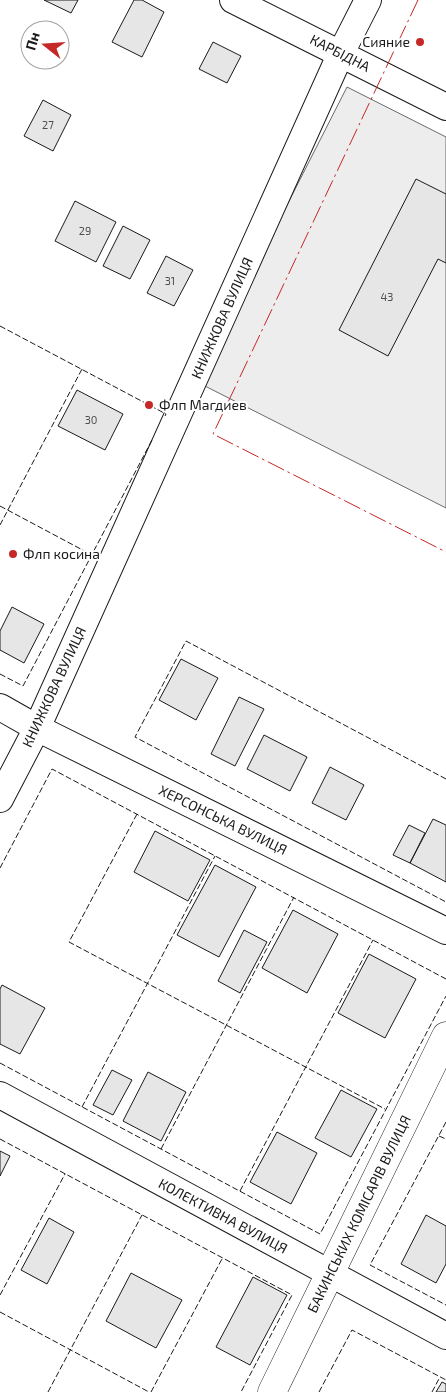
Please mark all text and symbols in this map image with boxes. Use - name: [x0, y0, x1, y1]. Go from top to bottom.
- north arrow: [20, 20, 70, 70]
- text: Пн: [21, 30, 43, 52]
- street label: КАРБІДНА: [307, 30, 373, 75]
- place label: Сияние: [362, 33, 410, 50]
- marker: Сияние: [414, 36, 426, 48]
- house number: 27: [42, 118, 54, 131]
- house number: 29: [79, 224, 91, 237]
- street label: КНИЖКОВА ВУЛИЦЯ: [187, 254, 256, 381]
- house number: 31: [165, 274, 175, 287]
- house number: 43: [381, 290, 393, 303]
- place label: Флп Магдиев: [159, 396, 247, 413]
- marker: Флп Магдиев: [143, 399, 155, 411]
- house number: 30: [85, 413, 97, 426]
- place label: Флп косина: [23, 545, 100, 562]
- marker: Флп косина: [7, 548, 19, 560]
- street label: КНИЖКОВА ВУЛИЦЯ: [18, 624, 89, 750]
- street label: ХЕРСОНСЬКА ВУЛИЦЯ: [156, 781, 290, 858]
- street label: БАКИНСЬКИХ КОМІСАРІВ ВУЛИЦЯ: [303, 1112, 414, 1315]
- street label: КОЛЕКТИВНА ВУЛИЦЯ: [156, 1174, 291, 1257]

